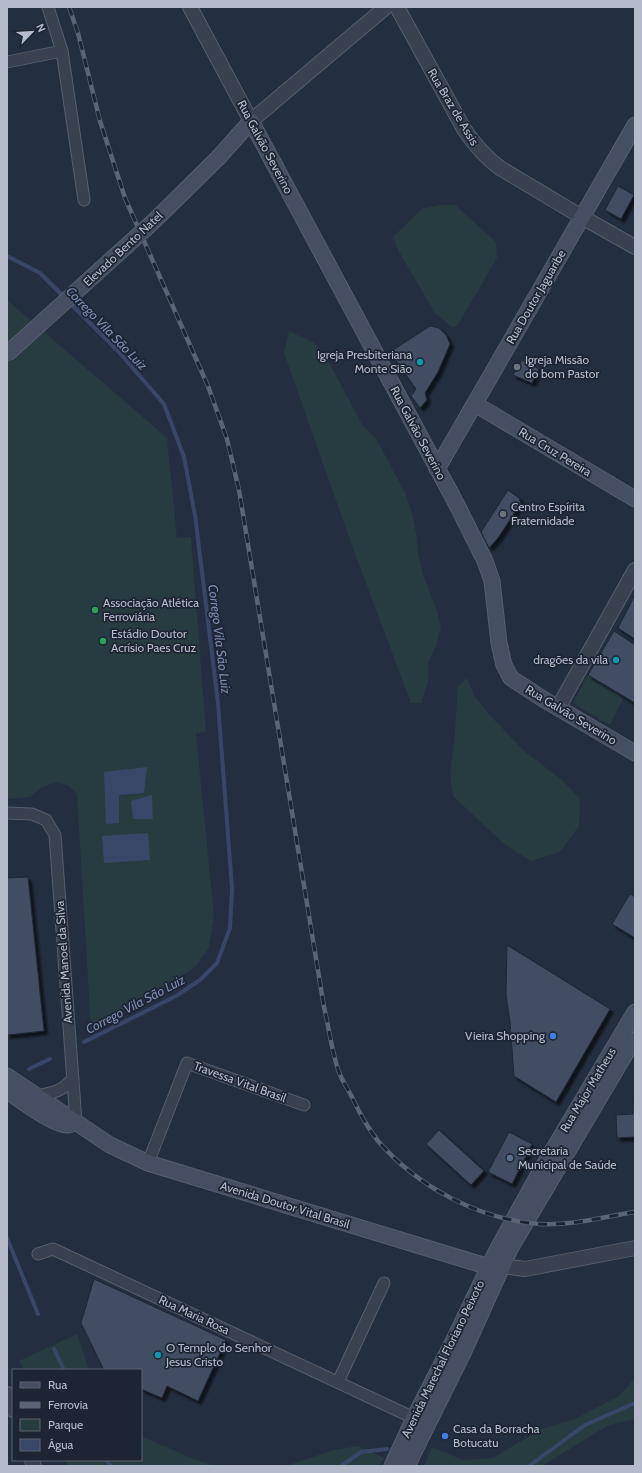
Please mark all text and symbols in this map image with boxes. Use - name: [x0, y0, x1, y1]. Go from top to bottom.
- north arrow: [12, 12, 52, 52]
- text: N: [33, 21, 49, 34]
- street label: Rua Braz de Assis: [425, 66, 482, 148]
- street label: Rua Galvão Severino: [234, 97, 297, 197]
- street label: Elevado Bento Natel: [80, 208, 166, 289]
- street label: Rua Doutor Jaguaribe: [502, 247, 569, 347]
- water label: Corrego Vila São Luiz: [63, 283, 151, 373]
- place label: Igreja Presbiteriana Monte Sião: [317, 347, 412, 376]
- place label: Igreja Missão do bom Pastor: [525, 352, 599, 381]
- marker: Igreja Presbiteriana Monte Sião: [415, 357, 425, 367]
- marker: Igreja Missão do bom Pastor: [512, 362, 522, 372]
- street label: Rua Galvão Severino: [387, 383, 450, 483]
- street label: Rua Cruz Pereira: [516, 424, 595, 479]
- place label: Centro Espírita Fraternidade: [511, 499, 585, 528]
- marker: Centro Espírita Fraternidade: [498, 509, 508, 519]
- water label: Corrego Vila São Luiz: [205, 583, 235, 695]
- place label: Associação Atlética Ferroviária: [103, 595, 199, 624]
- marker: Associação Atlética Ferroviária: [90, 605, 100, 615]
- place label: Estádio Doutor Acrísio Paes Cruz: [111, 626, 197, 655]
- marker: Estádio Doutor Acrísio Paes Cruz: [98, 636, 108, 646]
- place label: dragões da vila: [533, 652, 608, 667]
- marker: dragões da vila: [611, 655, 621, 665]
- street label: Rua Galvão Severino: [523, 681, 620, 748]
- street label: Avenida Manoel da Silva: [52, 900, 75, 1024]
- water label: Corrego Vila São Luiz: [83, 971, 188, 1037]
- place label: Vieira Shopping: [465, 1028, 546, 1043]
- marker: Vieira Shopping: [548, 1031, 558, 1041]
- street label: Rua Major Matheus: [556, 1045, 619, 1135]
- street label: Travessa Vital Brasil: [192, 1058, 289, 1105]
- place label: Secretaria Municipal de Saúde: [518, 1143, 616, 1172]
- marker: Secretaria Municipal de Saúde: [505, 1153, 515, 1163]
- street label: Avenida Doutor Vital Brasil: [219, 1178, 352, 1231]
- street label: Avenida Marechal Floriano Peixoto: [398, 1277, 487, 1440]
- street label: Rua Maria Rosa: [156, 1292, 232, 1338]
- place label: O Templo do Senhor Jesus Cristo: [165, 1340, 272, 1369]
- marker: O Templo do Senhor Jesus Cristo: [153, 1350, 163, 1360]
- legend: [12, 1369, 142, 1461]
- text: Rua: [48, 1377, 67, 1392]
- text: Ferrovia: [48, 1397, 88, 1412]
- text: Parque: [48, 1417, 83, 1432]
- place label: Casa da Borracha Botucatu: [453, 1421, 540, 1450]
- marker: Casa da Borracha Botucatu: [440, 1431, 450, 1441]
- text: Água: [48, 1437, 74, 1452]

